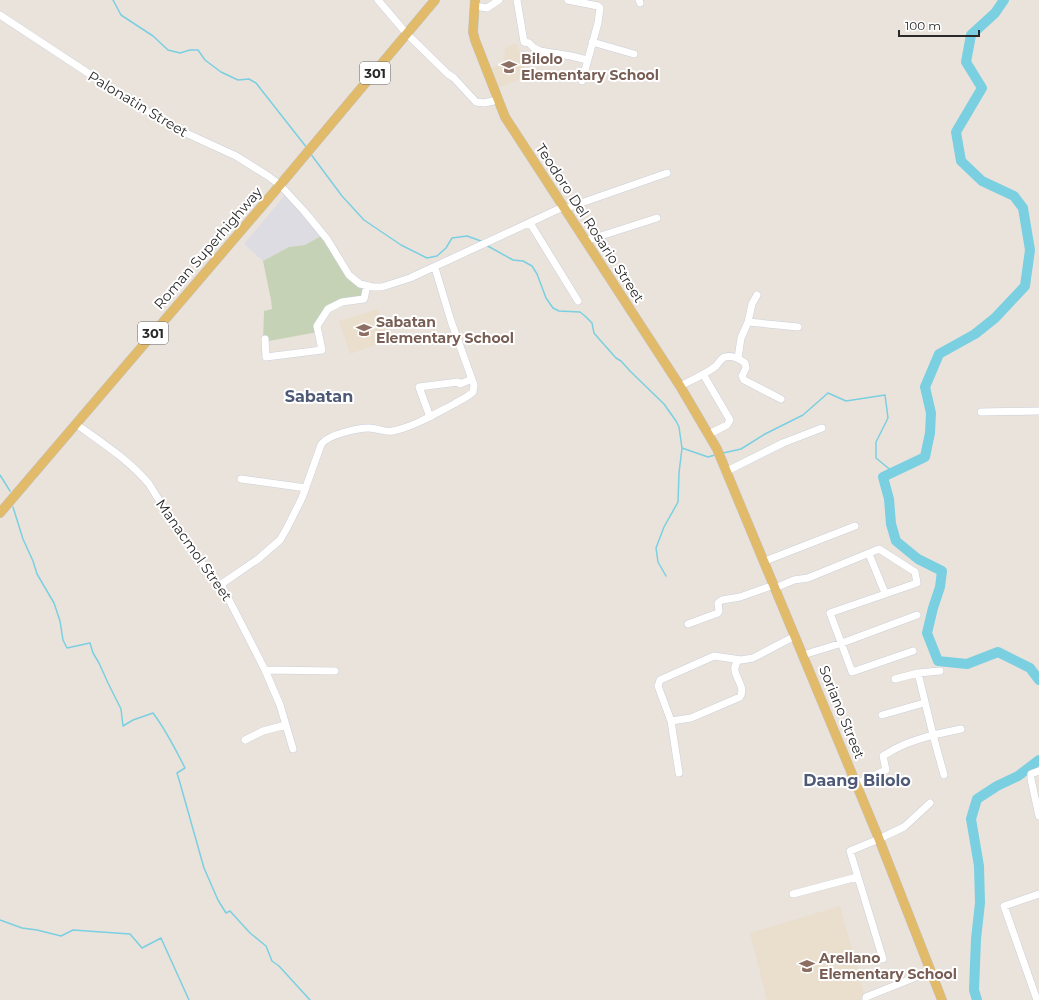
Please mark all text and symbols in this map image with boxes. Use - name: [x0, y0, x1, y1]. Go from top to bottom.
- scale bar: [899, 12, 979, 38]
- text: 100 m: [905, 18, 941, 33]
- place label: Bilolo Elementary School: [521, 50, 659, 84]
- school or university icon: Bilolo Elementary School: [500, 58, 518, 76]
- road number: 301: [360, 62, 390, 84]
- street label: Palonatin Street: [85, 67, 191, 141]
- street label: Teodoro Del Rosario Street: [532, 140, 648, 306]
- street label: Roman Superhighway: [150, 183, 266, 313]
- place label: Sabatan Elementary School: [376, 313, 514, 347]
- school or university icon: Sabatan Elementary School: [355, 321, 373, 339]
- road number: 301: [138, 322, 168, 344]
- district label: Sabatan: [285, 387, 353, 406]
- street label: Manacmol Street: [152, 495, 236, 605]
- street label: Soriano Street: [815, 663, 869, 762]
- district label: Daang Bilolo: [803, 771, 911, 790]
- place label: Arellano Elementary School: [818, 949, 957, 983]
- school or university icon: Arellano Elementary School: [798, 957, 816, 975]

